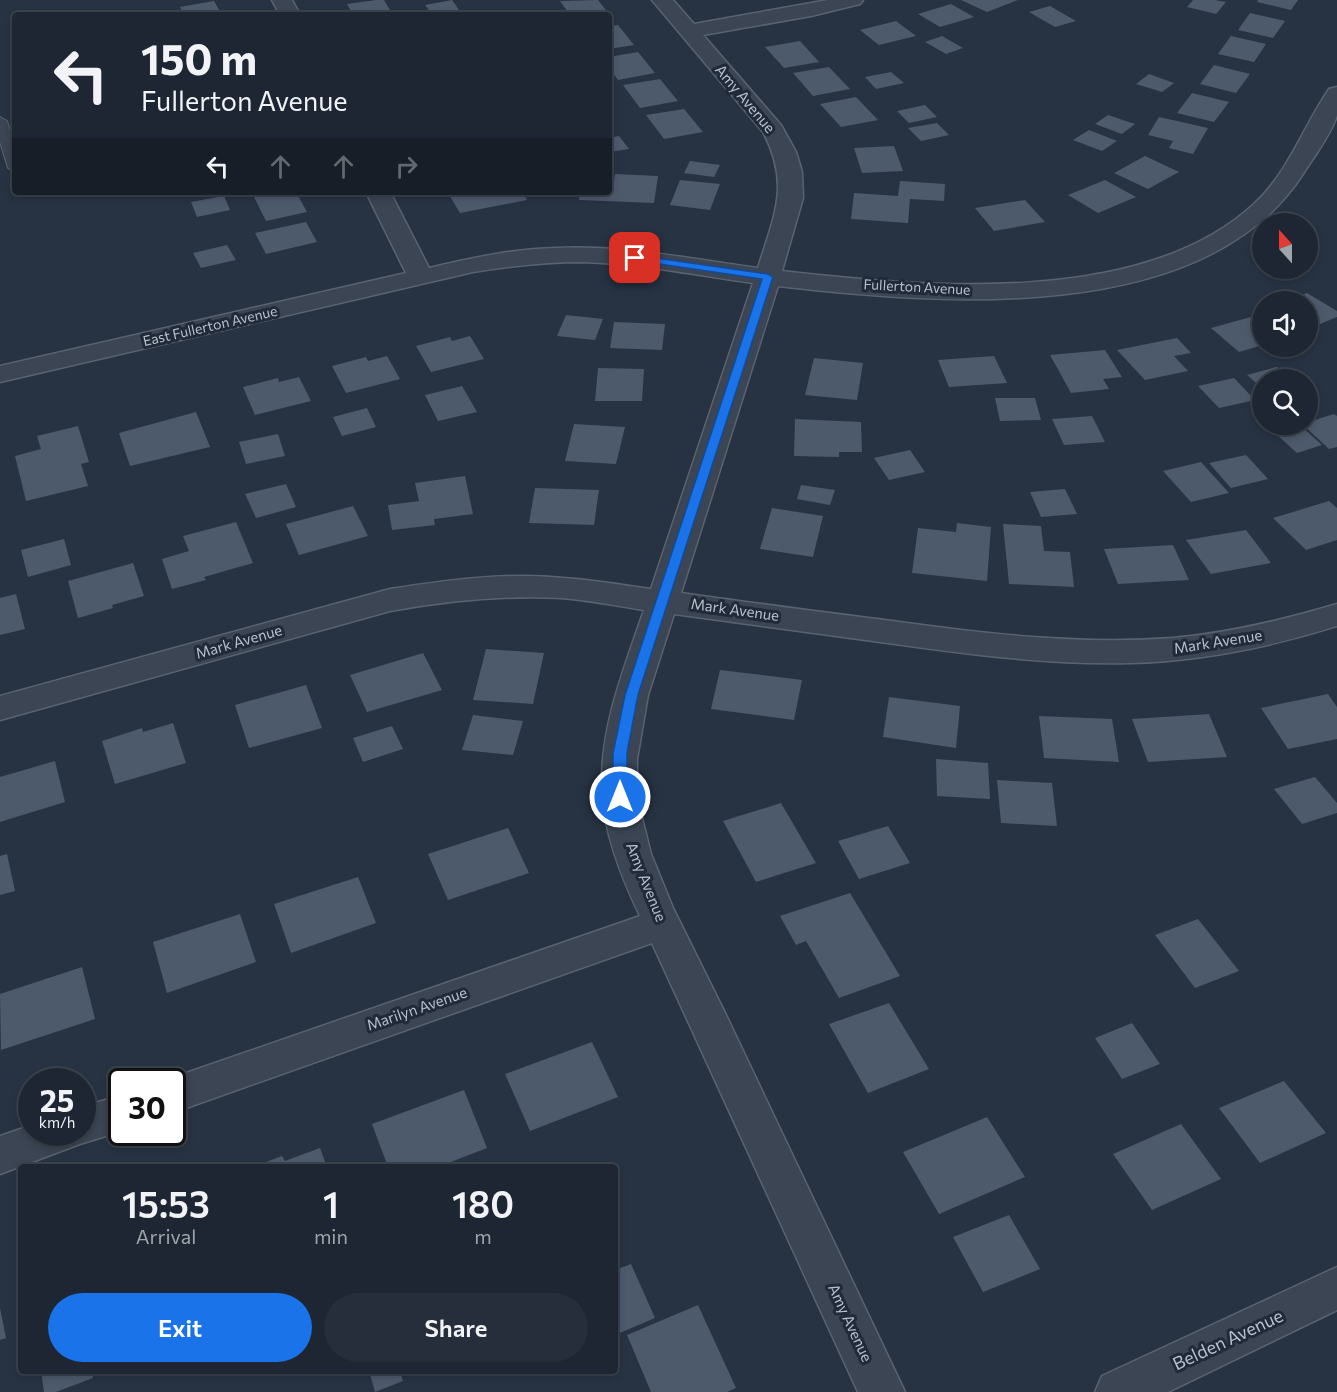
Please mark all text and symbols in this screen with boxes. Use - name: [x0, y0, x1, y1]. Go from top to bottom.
- text: 150 m: [141, 32, 257, 84]
- icon: left: [42, 36, 120, 114]
- street label: Amy Avenue: [712, 60, 780, 136]
- text: Fullerton Avenue: [141, 84, 348, 117]
- icon: left: [201, 150, 234, 183]
- icon: ahead: [264, 150, 297, 183]
- icon: ahead: [327, 150, 360, 183]
- icon: right: [390, 150, 423, 183]
- north arrow: [1252, 213, 1318, 279]
- map controls: [1252, 213, 1318, 435]
- pin: [609, 232, 660, 283]
- icon: arrive: [618, 241, 651, 274]
- street label: Fullerton Avenue: [863, 275, 971, 298]
- button: sound: [1252, 291, 1318, 357]
- street label: East Fullerton Avenue: [141, 302, 279, 349]
- button: search: [1252, 369, 1318, 435]
- street label: Mark Avenue: [690, 594, 781, 624]
- street label: Mark Avenue: [193, 620, 284, 662]
- street label: Mark Avenue: [1172, 625, 1263, 657]
- position arrow: [588, 765, 652, 829]
- street label: Amy Avenue: [623, 839, 671, 924]
- street label: Marilyn Avenue: [364, 982, 469, 1034]
- speed limit sign: 30: [108, 1068, 186, 1146]
- text: 25: [40, 1081, 74, 1118]
- text: km/h: [39, 1113, 75, 1131]
- text: 15:53: [122, 1181, 210, 1225]
- text: 1: [323, 1181, 339, 1225]
- text: 180: [452, 1181, 514, 1225]
- text: Arrival: [136, 1224, 196, 1248]
- text: min: [314, 1224, 348, 1248]
- text: m: [474, 1224, 492, 1248]
- street label: Amy Avenue: [825, 1281, 877, 1364]
- button: Exit: [48, 1293, 312, 1362]
- button: Share: [324, 1293, 588, 1362]
- street label: Belden Avenue: [1169, 1304, 1286, 1374]

